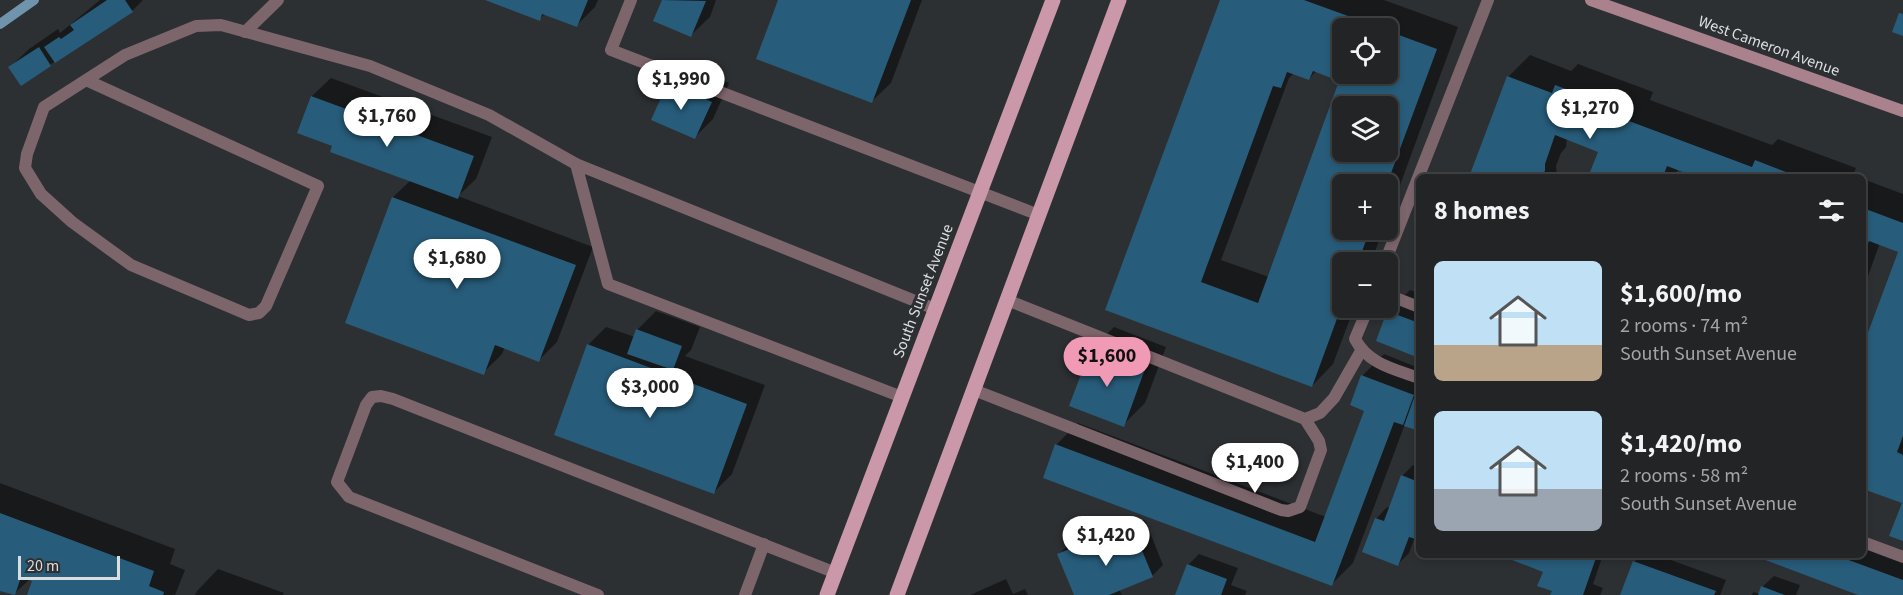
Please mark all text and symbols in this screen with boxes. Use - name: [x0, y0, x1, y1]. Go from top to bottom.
- street label: West Cameron Avenue: [1695, 10, 1843, 82]
- map controls: [1332, 18, 1398, 318]
- button: locate: [1332, 18, 1398, 84]
- pin: $1,990: [632, 60, 730, 111]
- text: $1,990: [652, 65, 710, 93]
- pin: $1,270: [1541, 89, 1639, 140]
- text: $1,270: [1561, 94, 1619, 122]
- button: layers: [1332, 96, 1398, 162]
- pin: $1,760: [338, 97, 436, 148]
- text: $1,760: [358, 102, 416, 130]
- button: +: [1332, 174, 1398, 240]
- text: 8 homes: [1434, 192, 1529, 229]
- icon: filters: [1815, 194, 1848, 227]
- street label: South Sunset Avenue: [887, 221, 959, 361]
- pin: $1,680: [408, 239, 506, 290]
- text: $1,680: [428, 244, 486, 272]
- button: −: [1332, 252, 1398, 318]
- text: $1,600/mo: [1620, 275, 1742, 312]
- icon: home: [1482, 285, 1554, 357]
- text: 2 rooms · 74 m²: [1620, 312, 1748, 340]
- pin: $1,600: [1058, 337, 1156, 388]
- text: South Sunset Avenue: [1620, 340, 1797, 368]
- text: $1,600: [1078, 342, 1136, 370]
- pin: $3,000: [601, 368, 699, 419]
- text: $3,000: [621, 373, 679, 401]
- text: $1,420/mo: [1620, 425, 1742, 462]
- icon: home: [1482, 435, 1554, 507]
- pin: $1,400: [1206, 443, 1304, 494]
- text: $1,400: [1226, 448, 1284, 476]
- text: 2 rooms · 58 m²: [1620, 462, 1748, 490]
- text: South Sunset Avenue: [1620, 490, 1797, 518]
- pin: $1,420: [1057, 516, 1155, 567]
- text: $1,420: [1077, 521, 1135, 549]
- scale bar: [18, 553, 120, 580]
- text: 20 m: [27, 555, 59, 577]

